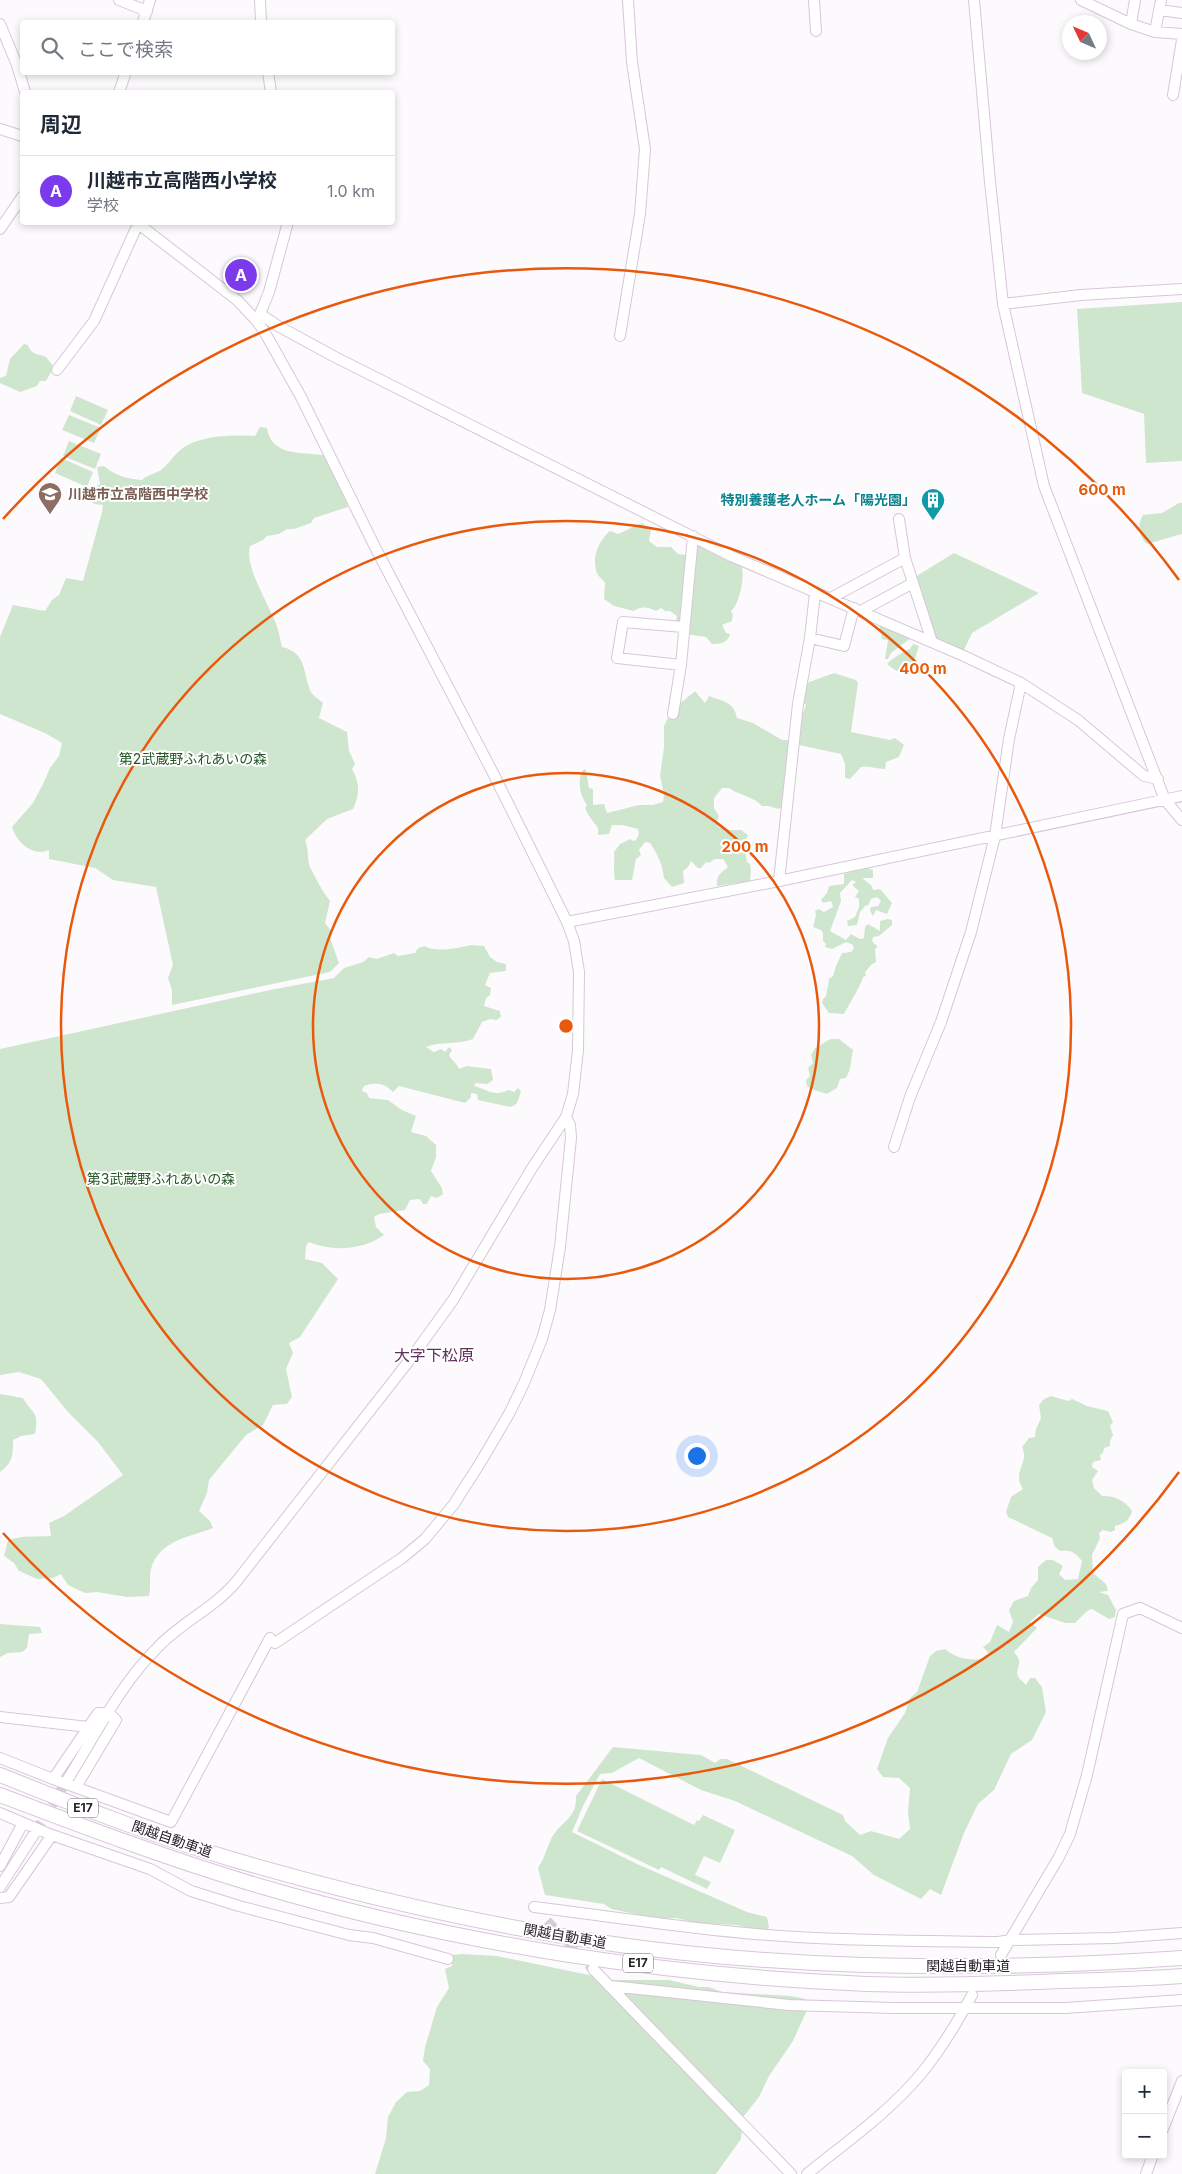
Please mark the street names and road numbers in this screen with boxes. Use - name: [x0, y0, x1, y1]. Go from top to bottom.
- road number: E17: [68, 1799, 98, 1818]
- street label: 関越自動車道: [130, 1817, 215, 1860]
- street label: 関越自動車道: [522, 1920, 608, 1951]
- road number: E17: [623, 1954, 653, 1972]
- street label: 関越自動車道: [926, 1957, 1010, 1974]

